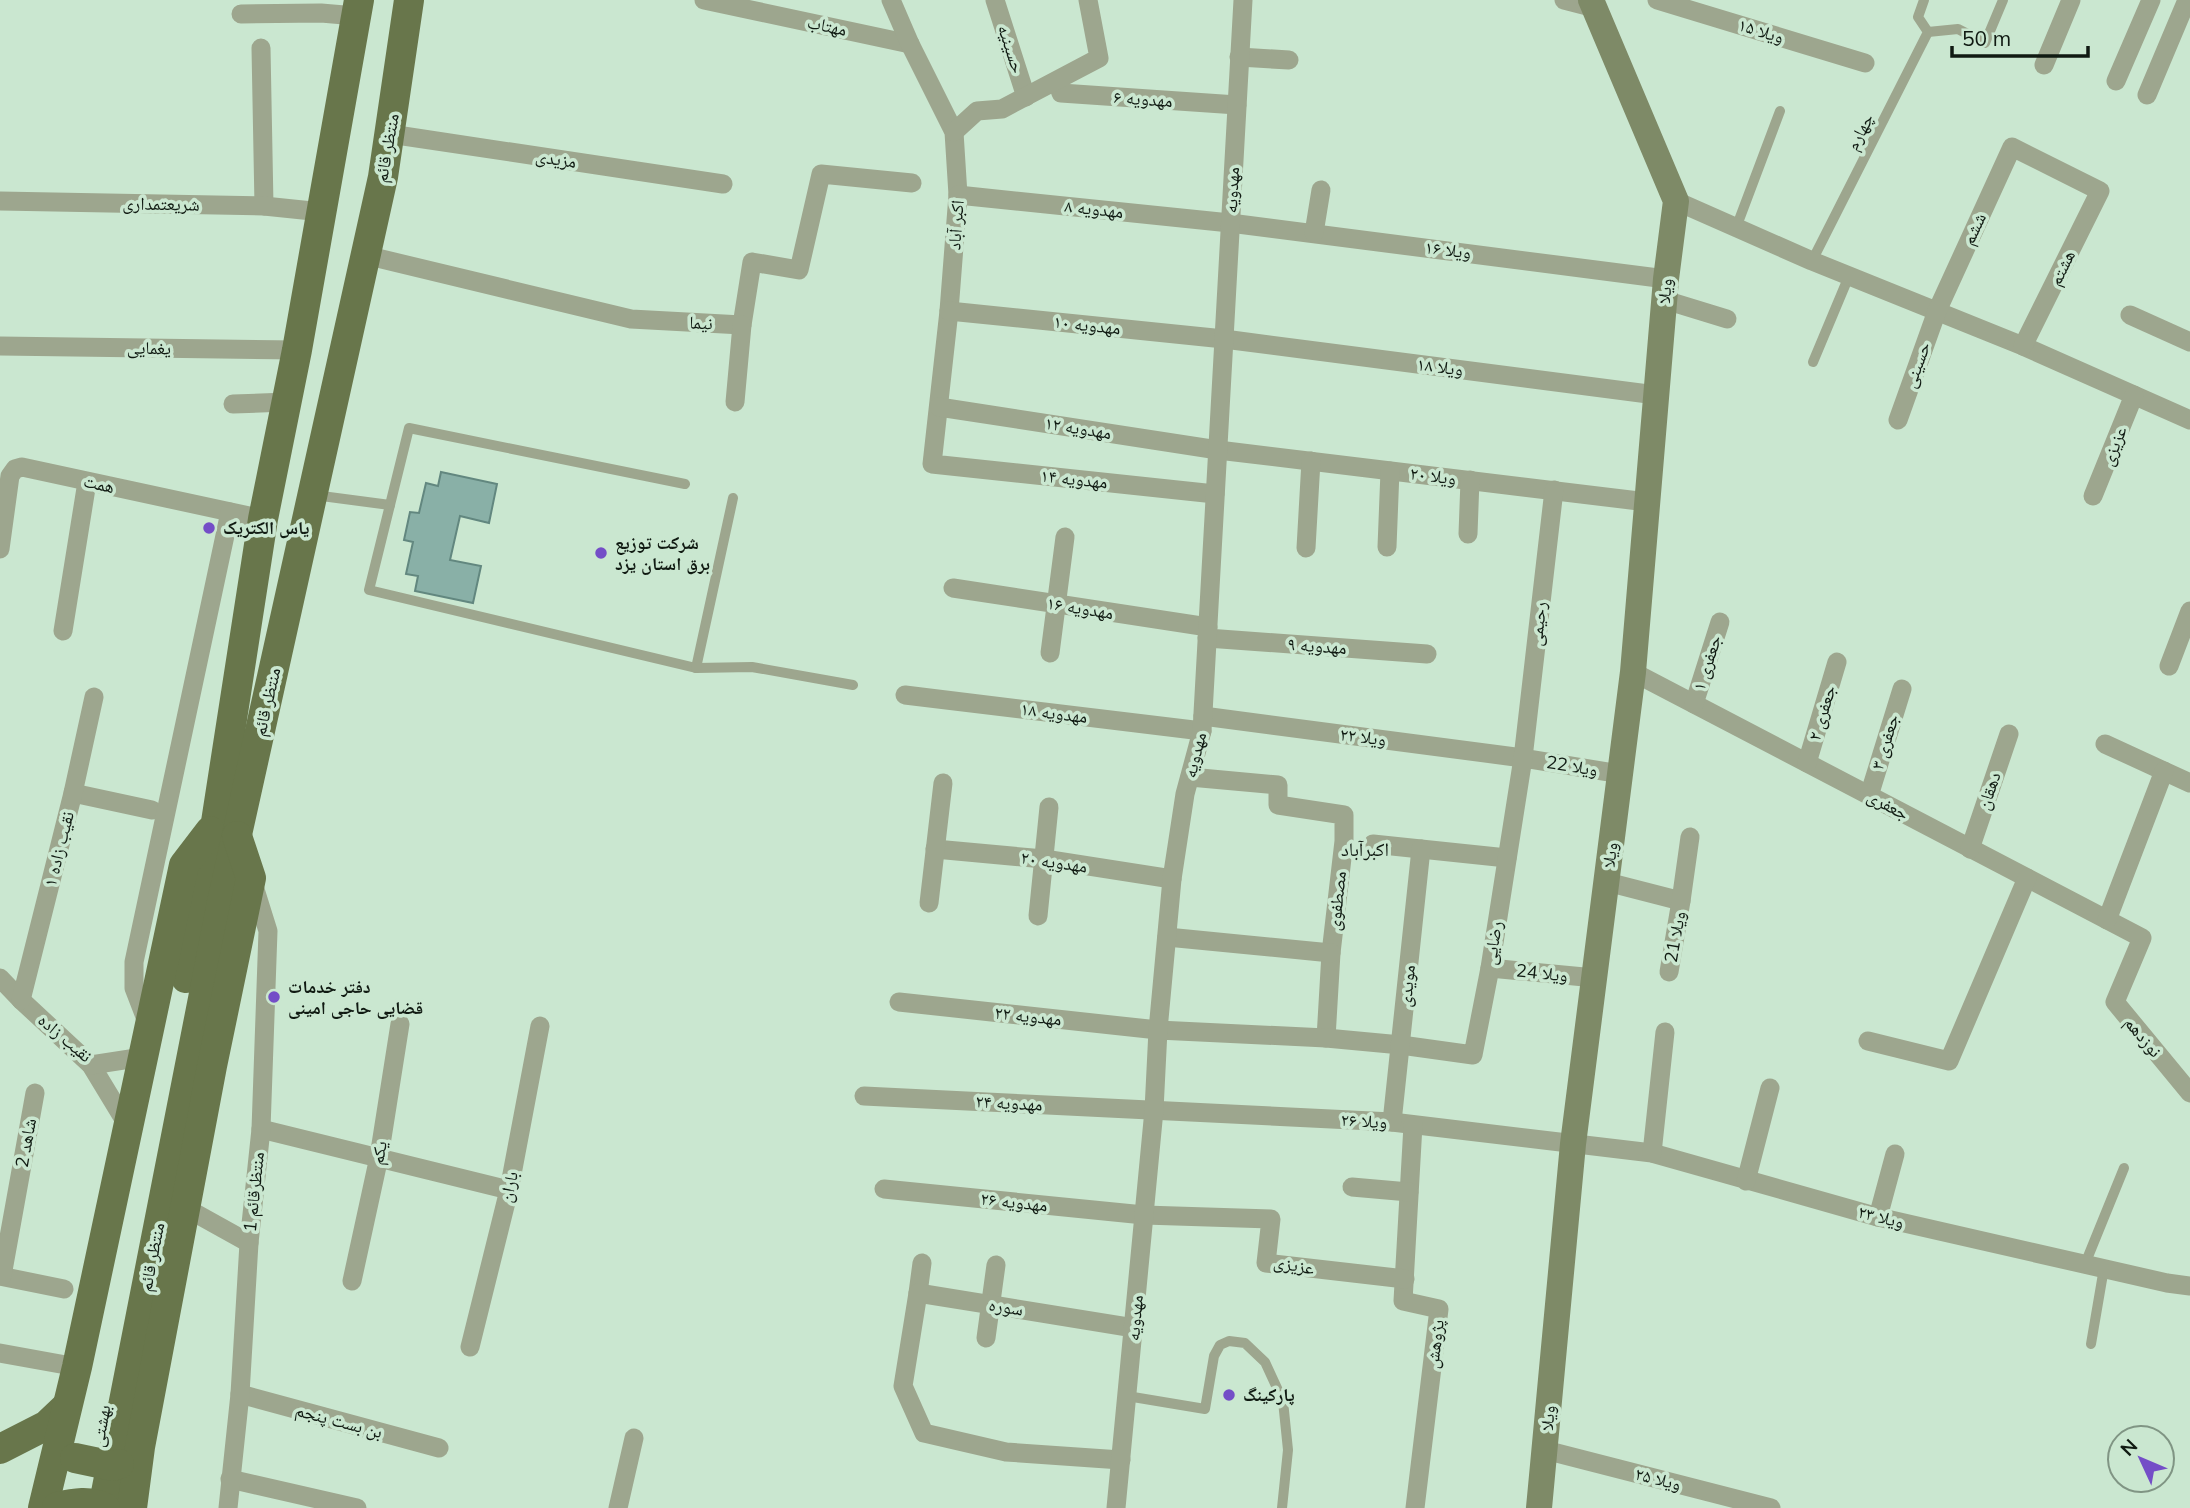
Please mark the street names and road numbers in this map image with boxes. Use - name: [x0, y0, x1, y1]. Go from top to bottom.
- street label: مهتاب: [805, 10, 849, 41]
- street label: ویلا ۱۵: [1736, 13, 1787, 48]
- street label: حسینیه: [993, 22, 1030, 76]
- street label: مهدویه ۶: [1113, 85, 1173, 112]
- street label: چهارم: [1841, 109, 1879, 155]
- street label: منتظر قائم: [369, 112, 405, 184]
- street label: مزیدی: [534, 144, 578, 173]
- street label: مهدویه: [1219, 166, 1244, 214]
- street label: شریعتمداری: [122, 191, 200, 216]
- street label: مهدویه ۸: [1063, 194, 1125, 223]
- street label: اکبر آباد: [942, 199, 969, 251]
- street label: ششم: [1956, 209, 1992, 249]
- street label: ویلا ۱۶: [1424, 235, 1473, 264]
- street label: هشتم: [2043, 246, 2081, 290]
- street label: ویلا: [1652, 277, 1677, 305]
- street label: نیما: [689, 310, 713, 335]
- street label: مهدویه ۱۰: [1052, 310, 1122, 339]
- street label: یغمایی: [127, 336, 171, 359]
- street label: حسینی: [1898, 339, 1935, 391]
- street label: ویلا ۱۸: [1416, 352, 1465, 381]
- street label: مهدویه ۱۲: [1043, 411, 1113, 444]
- street label: عزیزی: [2095, 423, 2132, 469]
- street label: ویلا ۲۰: [1409, 461, 1458, 490]
- street label: مهدویه ۱۴: [1039, 464, 1109, 493]
- street label: همت: [81, 469, 117, 498]
- street label: مهدویه ۱۶: [1045, 591, 1115, 624]
- street label: رحیمی: [1524, 600, 1551, 647]
- street label: مهدویه ۹: [1287, 632, 1347, 659]
- street label: جعفری ۱: [1687, 632, 1726, 694]
- street label: منتظر قائم: [247, 665, 287, 739]
- street label: جعفری ۲: [1802, 682, 1841, 744]
- street label: مهدویه ۱۸: [1019, 697, 1089, 728]
- street label: جعفری ۳: [1865, 711, 1904, 773]
- street label: ویلا ۲۲: [1339, 722, 1388, 751]
- street label: مهدویه: [1178, 730, 1211, 780]
- street label: ویلا 22: [1545, 750, 1600, 781]
- street label: دهقان: [1971, 769, 2006, 813]
- street label: جعفری: [1863, 784, 1913, 825]
- street label: نقیب زاده ۱: [38, 809, 79, 889]
- street label: ویلا: [1597, 841, 1622, 869]
- street label: مهدویه ۲۰: [1019, 845, 1089, 878]
- street label: مصطفوی: [1322, 870, 1351, 932]
- street label: ویلا 21: [1659, 909, 1690, 964]
- street label: رضایی: [1478, 919, 1507, 967]
- street label: ویلا 24: [1515, 958, 1569, 987]
- street label: مویدی: [1393, 964, 1420, 1008]
- street label: مهدویه ۲۲: [993, 1001, 1063, 1030]
- street label: نقیب زاده: [33, 1008, 97, 1067]
- street label: نوزدهم: [2119, 1012, 2167, 1063]
- street label: مهدویه ۲۴: [975, 1089, 1043, 1116]
- street label: ویلا ۲۶: [1340, 1108, 1388, 1133]
- street label: شاهد 2: [10, 1116, 41, 1169]
- street label: یکم: [365, 1139, 393, 1167]
- street label: منتظرقائم 1: [238, 1151, 270, 1233]
- street label: باران: [494, 1169, 523, 1205]
- street label: مهدویه ۲۶: [979, 1187, 1049, 1216]
- street label: ویلا ۲۳: [1856, 1200, 1906, 1233]
- street label: منتظر قائم: [134, 1220, 170, 1294]
- street label: عزیزی: [1272, 1250, 1316, 1279]
- street label: سوره: [987, 1292, 1025, 1321]
- street label: مهدویه: [1121, 1294, 1148, 1342]
- street label: پژوهش: [1420, 1318, 1449, 1370]
- street label: بن بست پنجم: [293, 1398, 385, 1444]
- street label: بهشتی: [85, 1403, 116, 1449]
- street label: ویلا: [1535, 1404, 1560, 1432]
- street label: ویلا ۲۵: [1633, 1462, 1683, 1495]

